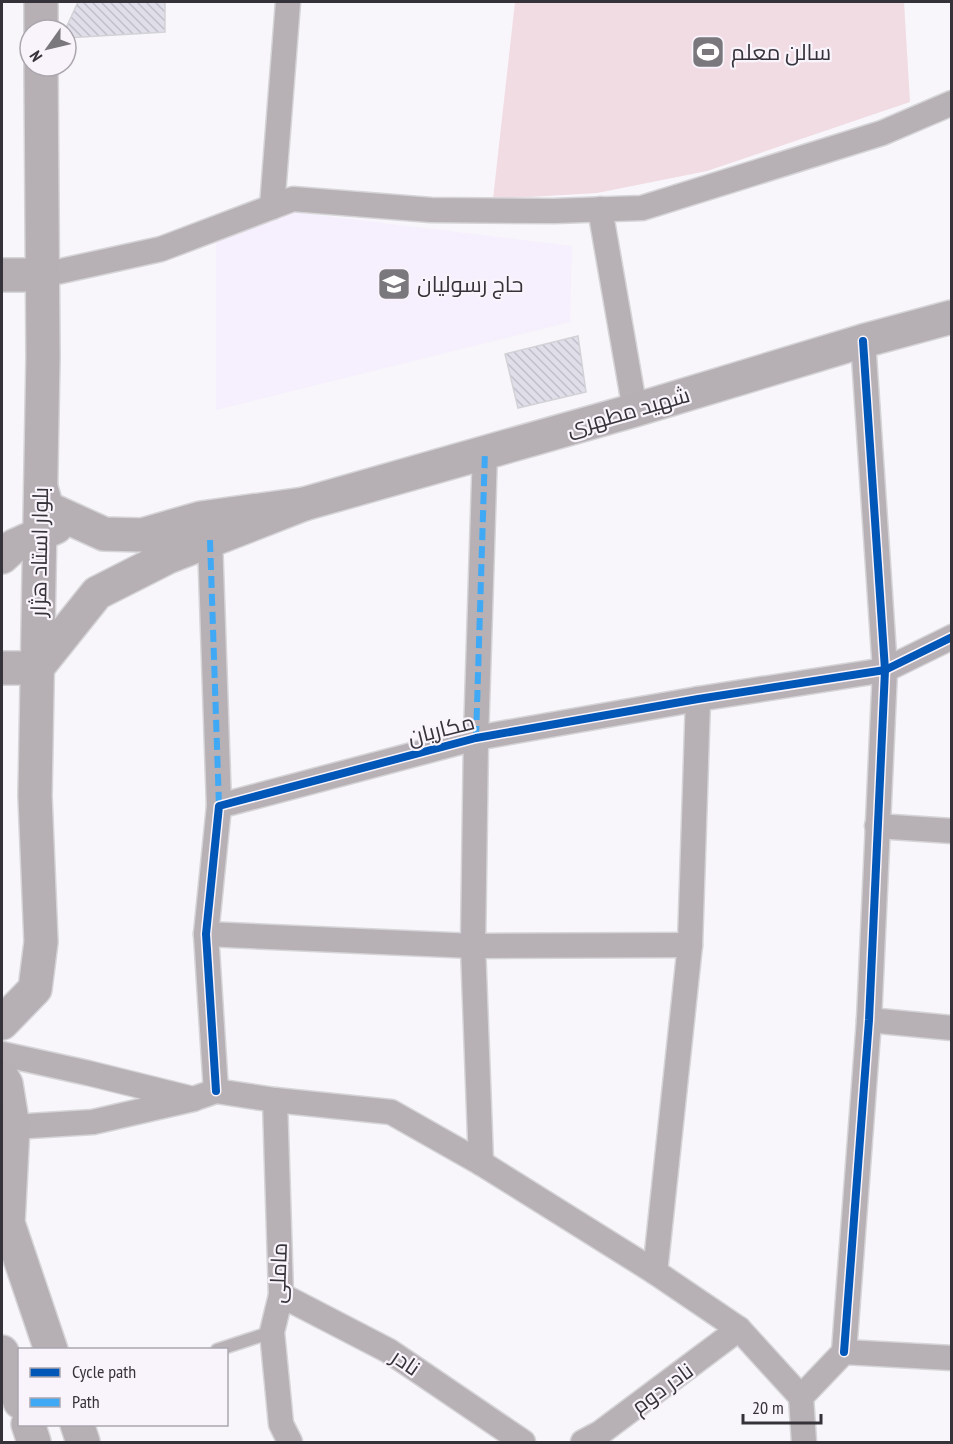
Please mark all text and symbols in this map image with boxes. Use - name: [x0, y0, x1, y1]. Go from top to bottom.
- north arrow: [18, 18, 78, 78]
- sports icon: سالن معلم: [690, 34, 726, 70]
- place label: سالن معلم: [731, 38, 831, 68]
- text: N: [25, 47, 46, 66]
- school or university icon: حاج رسولیان: [376, 266, 412, 302]
- place label: حاج رسولیان: [417, 270, 523, 299]
- street label: شهید مطهری: [563, 380, 693, 442]
- street label: بلوار استاد هژار: [24, 487, 54, 619]
- street label: مکاریان: [405, 707, 477, 751]
- street label: ماملی: [263, 1242, 293, 1304]
- street label: نادر: [385, 1341, 426, 1382]
- legend: [18, 1348, 228, 1426]
- street label: نادر دوم: [626, 1356, 700, 1421]
- text: Cycle path: [72, 1360, 136, 1383]
- scale bar: [743, 1387, 821, 1425]
- text: Path: [72, 1390, 100, 1413]
- text: 20 m: [752, 1396, 784, 1419]

